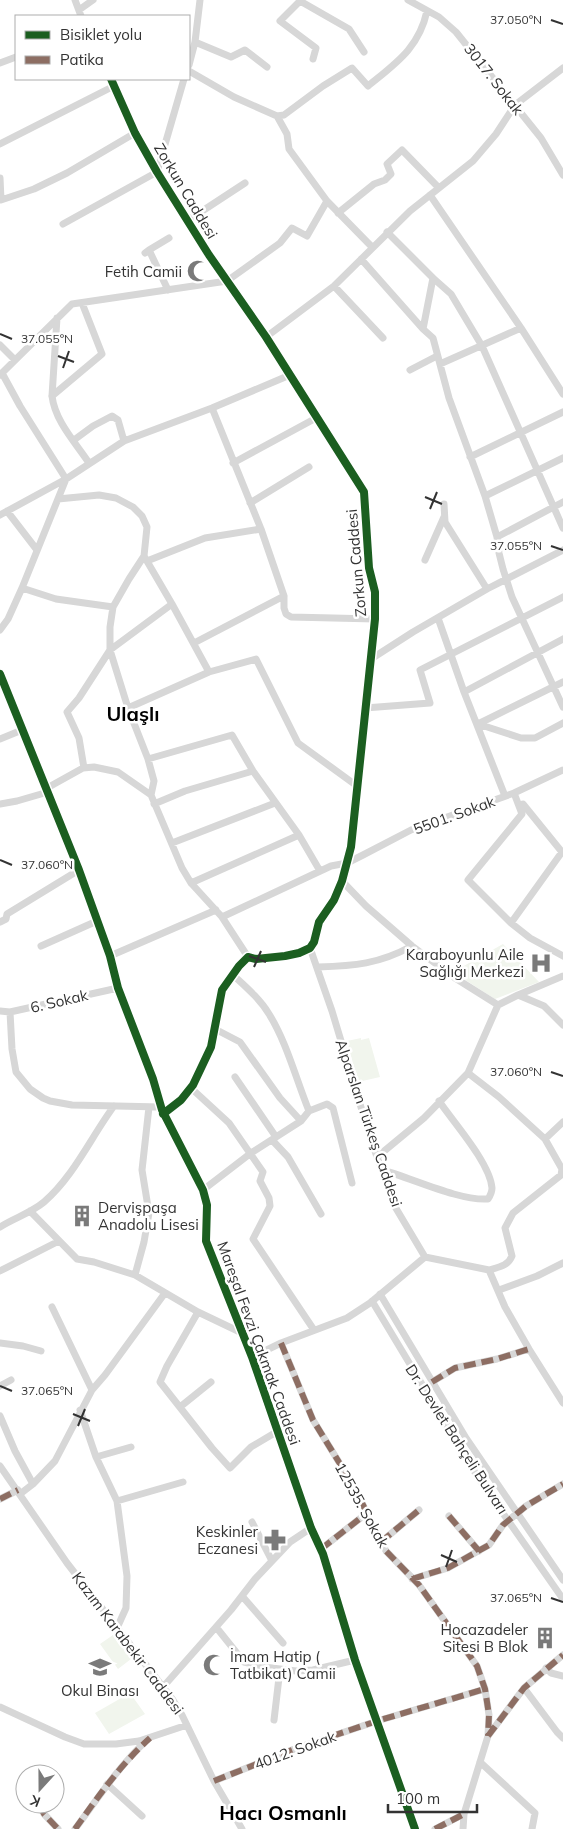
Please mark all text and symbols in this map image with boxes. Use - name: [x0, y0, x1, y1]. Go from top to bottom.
- text: 37.050°N: [490, 12, 542, 27]
- legend: [15, 15, 190, 80]
- text: Bisiklet yolu: [60, 25, 142, 44]
- street label: 3017. Sokak: [460, 39, 528, 119]
- text: Patika: [60, 50, 104, 69]
- street label: Zorkun Caddesi: [150, 140, 222, 242]
- mosque icon: Fetih Camii: [185, 258, 211, 284]
- place label: Fetih Camii: [105, 262, 182, 281]
- text: 37.055°N: [21, 331, 73, 346]
- street label: Zorkun Caddesi: [342, 508, 370, 618]
- text: 37.055°N: [490, 538, 542, 553]
- district label: Ulaşlı: [107, 701, 159, 726]
- street label: 5501. Sokak: [411, 791, 498, 839]
- text: 37.060°N: [21, 857, 73, 872]
- place label: Karaboyunlu Aile Sağlığı Merkezi: [406, 945, 524, 981]
- hospital icon: Karaboyunlu Aile Sağlığı Merkezi: [528, 950, 554, 976]
- street label: 6. Sokak: [28, 985, 90, 1017]
- street label: Alparslan Türkeş Caddesi: [331, 1037, 407, 1209]
- text: 37.060°N: [490, 1064, 542, 1079]
- place label: Dervişpaşa Anadolu Lisesi: [98, 1198, 199, 1234]
- building icon: Dervişpaşa Anadolu Lisesi: [69, 1203, 95, 1229]
- street label: Mareşal Fevzi Çakmak Caddesi: [213, 1239, 305, 1447]
- street label: Dr. Devlet Bahçeli Bulvarı: [402, 1361, 512, 1517]
- text: 37.065°N: [21, 1383, 73, 1398]
- street label: 12535. Sokak: [331, 1459, 393, 1551]
- place label: Keskinler Eczanesi: [196, 1522, 259, 1558]
- pharmacy icon: Keskinler Eczanesi: [262, 1527, 288, 1553]
- street label: Kazım Karabekir Caddesi: [68, 1568, 188, 1718]
- text: 37.065°N: [490, 1590, 542, 1605]
- place label: Hocazadeler Sitesi B Blok: [441, 1620, 529, 1656]
- building icon: Hocazadeler Sitesi B Blok: [532, 1625, 558, 1651]
- place label: İmam Hatip ( Tatbikat) Camii: [230, 1647, 336, 1683]
- mosque icon: İmam Hatip ( Tatbikat) Camii: [201, 1652, 227, 1678]
- school or university icon: Okul Binası: [87, 1654, 113, 1680]
- place label: Okul Binası: [61, 1681, 139, 1700]
- street label: 4012. Sokak: [252, 1726, 339, 1774]
- north arrow: [15, 1764, 65, 1814]
- scale bar: [388, 1782, 477, 1814]
- text: 100 m: [396, 1789, 440, 1808]
- text: K: [27, 1791, 43, 1811]
- district label: Hacı Osmanlı: [219, 1800, 347, 1825]

